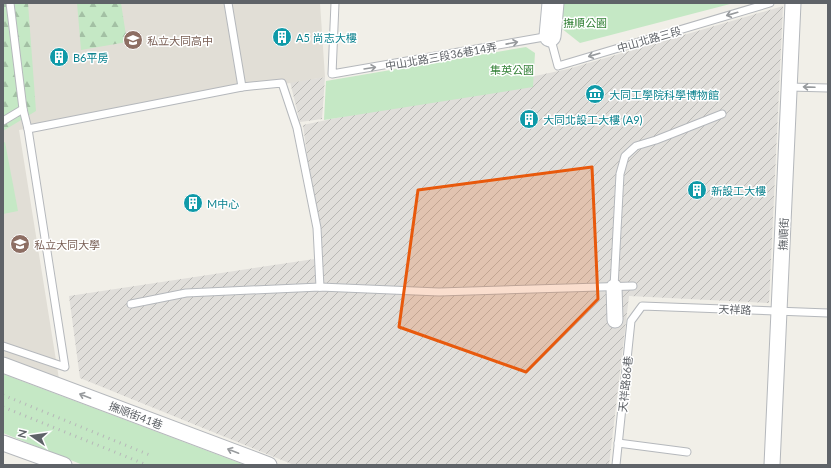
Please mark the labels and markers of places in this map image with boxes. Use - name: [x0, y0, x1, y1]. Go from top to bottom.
- building icon: A5 尚志大樓: [271, 26, 293, 48]
- school or university icon: 私立大同高中: [122, 29, 144, 51]
- place label: A5 尚志大樓: [296, 31, 357, 44]
- place label: 私立大同高中: [147, 34, 213, 47]
- building icon: B6平房: [48, 46, 70, 68]
- place label: B6平房: [73, 51, 109, 64]
- museum icon: 大同工學院科學博物館: [584, 83, 606, 105]
- place label: 大同工學院科學博物館: [609, 88, 719, 101]
- building icon: 大同北設工大樓 (A9): [518, 108, 540, 130]
- place label: 大同北設工大樓 (A9): [543, 113, 643, 126]
- building icon: 新設工大樓: [686, 179, 708, 201]
- place label: 新設工大樓: [711, 184, 766, 197]
- building icon: M中心: [182, 192, 204, 214]
- place label: M中心: [207, 197, 239, 210]
- school or university icon: 私立大同大學: [9, 233, 31, 255]
- place label: 私立大同大學: [34, 238, 100, 251]

